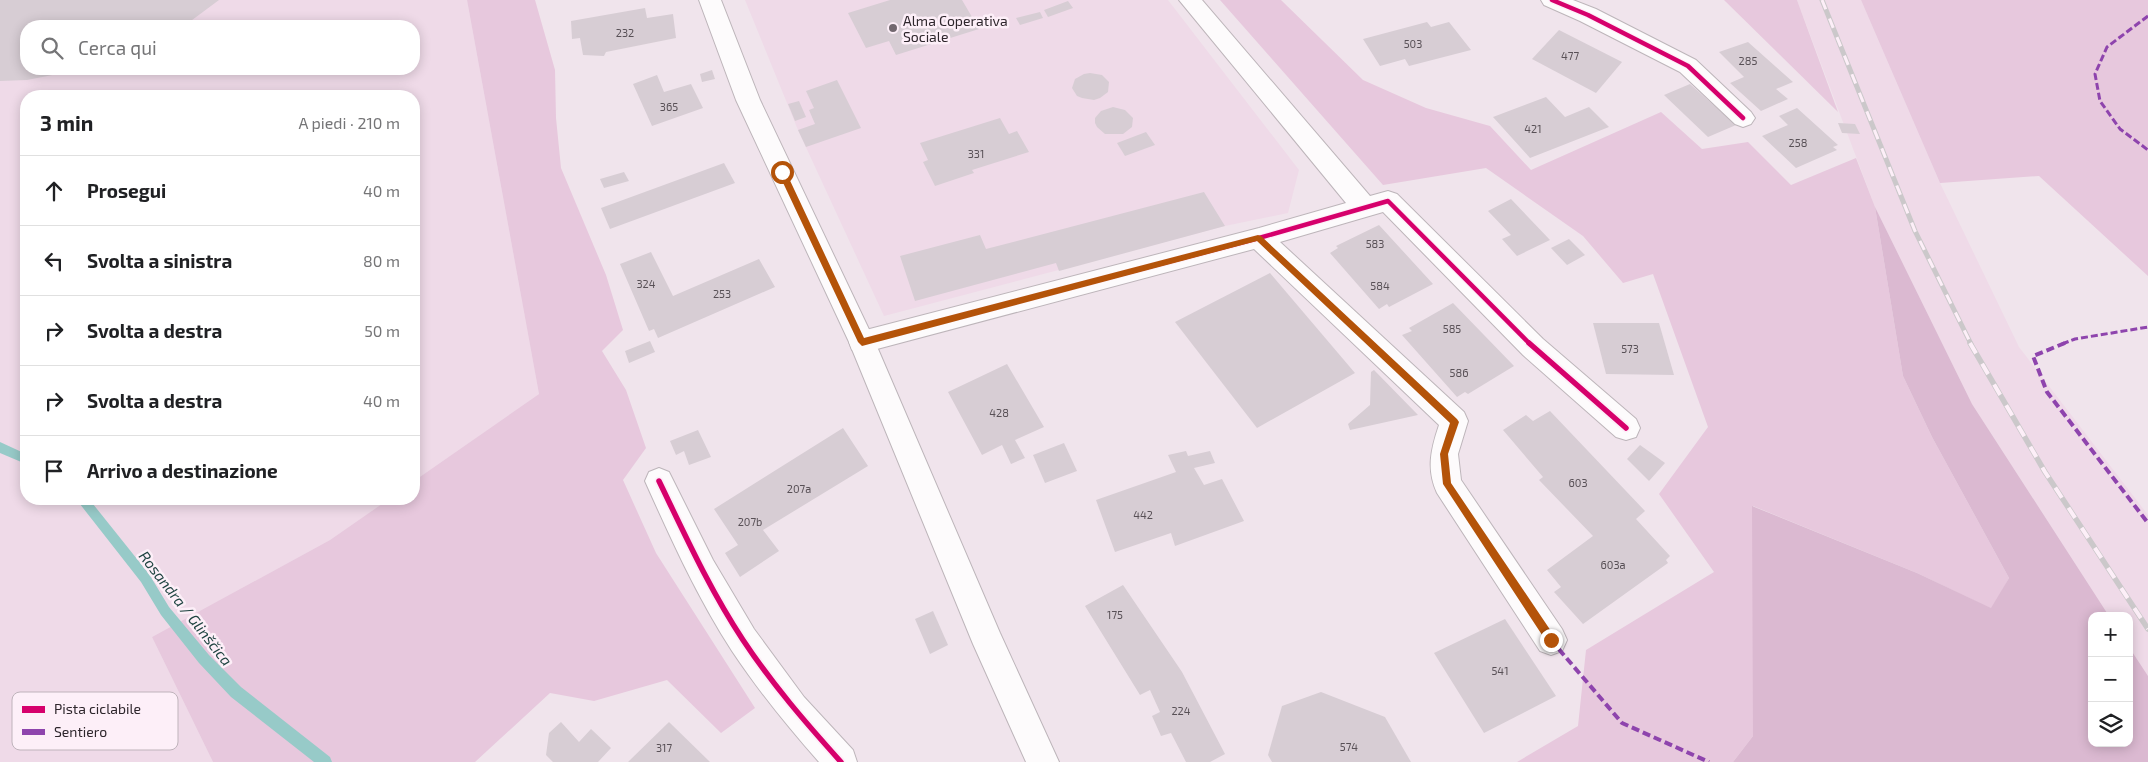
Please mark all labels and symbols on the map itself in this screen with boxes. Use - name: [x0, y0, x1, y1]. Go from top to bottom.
- place label: Alma Coperativa Sociale: [903, 12, 1008, 45]
- marker: Alma Coperativa Sociale: [887, 22, 899, 34]
- house number: 232: [616, 26, 634, 39]
- house number: 503: [1404, 37, 1422, 50]
- house number: 477: [1561, 49, 1579, 62]
- house number: 285: [1739, 54, 1757, 67]
- house number: 365: [660, 100, 678, 113]
- house number: 421: [1524, 122, 1542, 135]
- house number: 258: [1789, 136, 1807, 149]
- house number: 331: [968, 147, 984, 160]
- route start: [771, 161, 794, 184]
- house number: 583: [1366, 237, 1384, 250]
- house number: 324: [636, 277, 656, 290]
- house number: 584: [1370, 279, 1390, 292]
- house number: 253: [713, 287, 731, 300]
- house number: 585: [1443, 322, 1461, 335]
- house number: 573: [1621, 342, 1639, 355]
- house number: 586: [1450, 366, 1468, 379]
- house number: 428: [989, 406, 1009, 419]
- house number: 603: [1568, 476, 1588, 489]
- house number: 207a: [787, 482, 811, 495]
- house number: 442: [1133, 508, 1153, 521]
- house number: 207b: [738, 515, 762, 528]
- water label: Rosandra / Glinščica: [136, 547, 236, 669]
- house number: 603a: [1600, 558, 1626, 571]
- house number: 175: [1107, 608, 1123, 621]
- route end: [1540, 629, 1563, 652]
- house number: 541: [1491, 664, 1509, 677]
- legend: [12, 692, 178, 750]
- text: Pista ciclabile: [54, 700, 141, 717]
- house number: 224: [1171, 704, 1191, 717]
- text: Sentiero: [54, 723, 107, 740]
- house number: 574: [1340, 740, 1358, 753]
- house number: 317: [656, 741, 672, 754]

